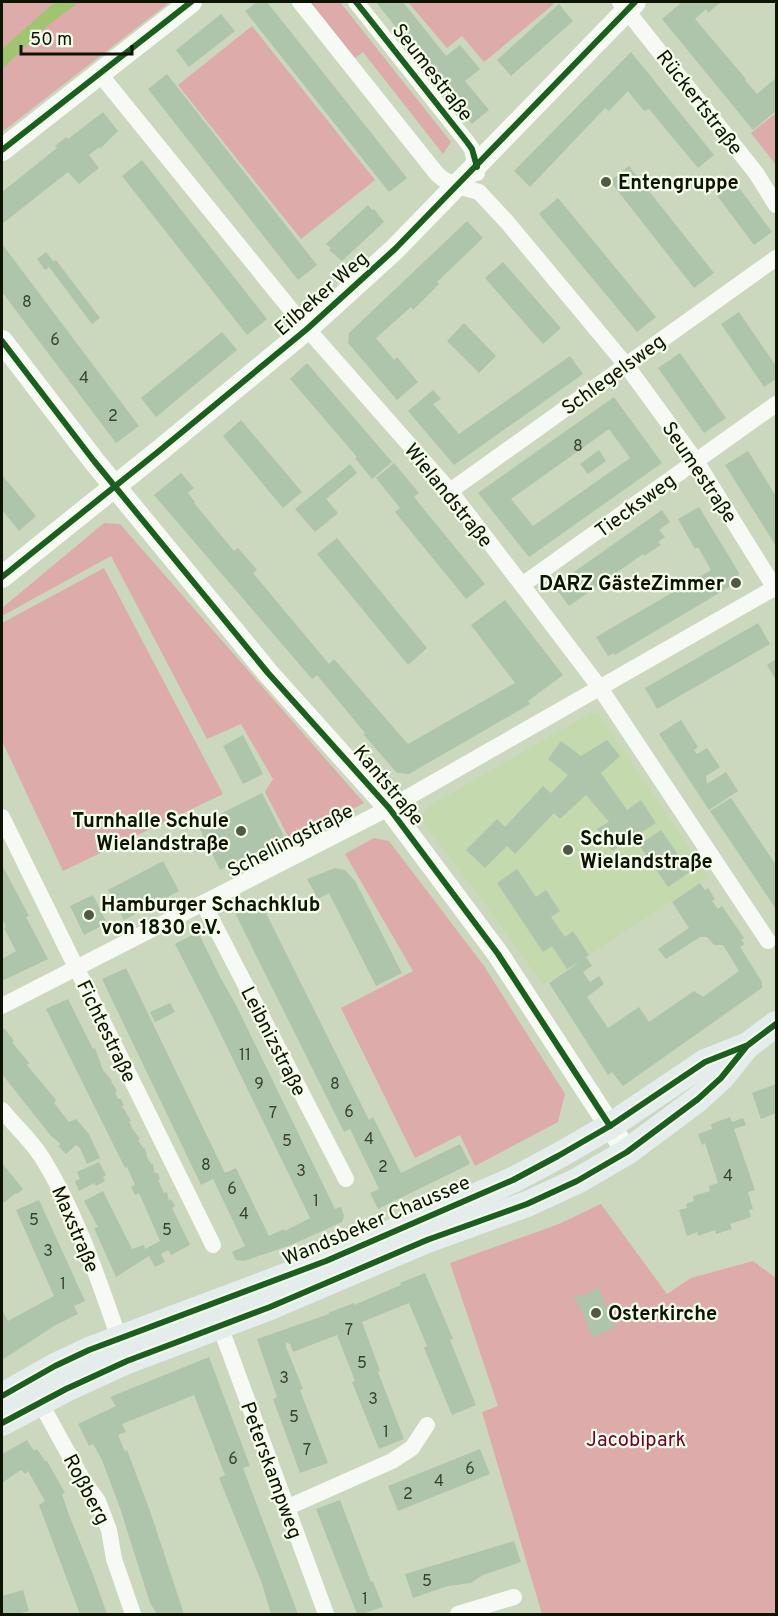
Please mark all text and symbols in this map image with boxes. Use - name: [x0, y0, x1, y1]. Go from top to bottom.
- scale bar: [21, 18, 132, 56]
- street label: Seumestraße: [385, 19, 478, 127]
- text: 50 m: [30, 29, 72, 52]
- street label: Rückertstraße: [649, 45, 748, 161]
- place label: Entengruppe: [618, 171, 739, 197]
- marker: Entengruppe: [599, 175, 613, 189]
- street label: Eilbeker Weg: [270, 246, 375, 343]
- house number: 8: [22, 293, 32, 313]
- street label: Schlegelsweg: [557, 329, 671, 422]
- house number: 6: [50, 331, 60, 351]
- house number: 4: [79, 369, 89, 389]
- house number: 2: [108, 407, 118, 427]
- street label: Seumestraße: [655, 417, 742, 529]
- house number: 8: [573, 437, 583, 457]
- street label: Wielandstraße: [397, 439, 498, 554]
- street label: Tiecksweg: [591, 469, 682, 545]
- place label: DARZ GästeZimmer: [539, 572, 725, 598]
- marker: DARZ GästeZimmer: [729, 576, 743, 590]
- street label: Kantstraße: [346, 741, 429, 832]
- street label: Schellingstraße: [224, 799, 358, 885]
- place label: Turnhalle Schule Wielandstraße: [72, 809, 229, 858]
- marker: Turnhalle Schule Wielandstraße: [234, 824, 248, 838]
- place label: Schule Wielandstraße: [580, 827, 713, 876]
- marker: Schule Wielandstraße: [561, 843, 575, 857]
- place label: Hamburger Schachklub von 1830 e.V.: [101, 893, 320, 942]
- marker: Hamburger Schachklub von 1830 e.V.: [82, 908, 96, 922]
- street label: Fichtestraße: [69, 976, 141, 1087]
- street label: Leibnizstraße: [233, 983, 311, 1101]
- house number: 11: [239, 1046, 251, 1066]
- house number: 9: [254, 1075, 264, 1095]
- house number: 8: [330, 1075, 340, 1095]
- house number: 6: [344, 1103, 354, 1123]
- house number: 7: [269, 1104, 277, 1124]
- house number: 4: [364, 1130, 374, 1150]
- house number: 5: [282, 1132, 292, 1152]
- house number: 8: [201, 1156, 211, 1176]
- house number: 2: [378, 1158, 388, 1178]
- house number: 3: [296, 1162, 306, 1182]
- house number: 4: [723, 1167, 733, 1187]
- street label: Wandsbeker Chaussee: [279, 1170, 475, 1273]
- house number: 6: [227, 1180, 237, 1200]
- street label: Maxstraße: [44, 1182, 104, 1277]
- house number: 1: [313, 1192, 319, 1212]
- house number: 4: [239, 1205, 249, 1225]
- house number: 5: [29, 1211, 39, 1231]
- house number: 5: [162, 1221, 172, 1241]
- house number: 3: [43, 1242, 53, 1262]
- house number: 1: [60, 1275, 66, 1295]
- place label: Osterkirche: [608, 1302, 717, 1328]
- marker: Osterkirche: [589, 1306, 603, 1320]
- house number: 7: [345, 1321, 353, 1341]
- house number: 5: [357, 1354, 367, 1374]
- house number: 3: [279, 1369, 289, 1389]
- house number: 3: [368, 1390, 378, 1410]
- street label: Peterskampweg: [233, 1398, 307, 1543]
- house number: 5: [289, 1408, 299, 1428]
- house number: 1: [383, 1423, 389, 1443]
- park label: Jacobipark: [586, 1428, 686, 1454]
- house number: 7: [303, 1441, 311, 1461]
- street label: Roßberg: [56, 1450, 115, 1530]
- house number: 6: [228, 1450, 238, 1470]
- house number: 6: [465, 1460, 475, 1480]
- house number: 4: [434, 1472, 444, 1492]
- house number: 2: [403, 1485, 413, 1505]
- house number: 5: [422, 1572, 432, 1592]
- house number: 1: [362, 1590, 368, 1610]

